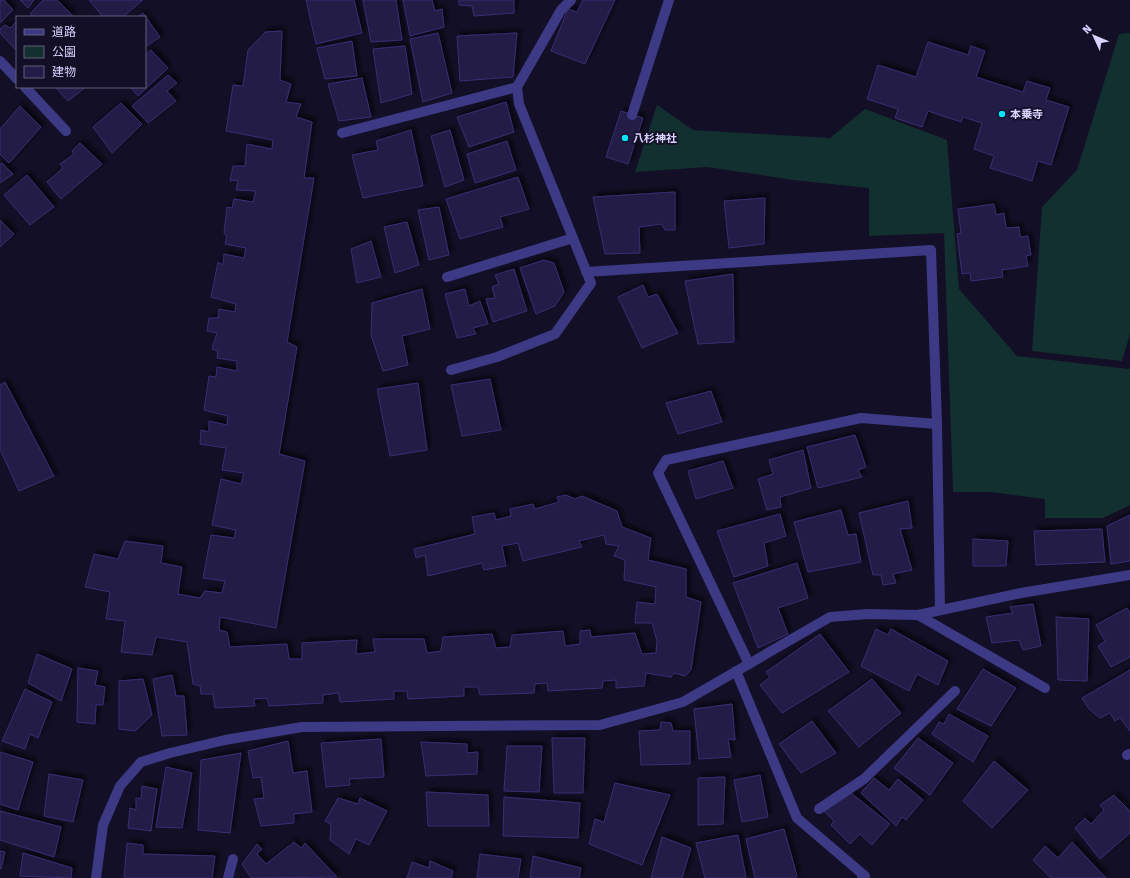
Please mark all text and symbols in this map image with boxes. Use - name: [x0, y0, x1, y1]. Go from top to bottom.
- legend: [16, 16, 146, 88]
- north arrow: [1074, 16, 1114, 56]
- text: N: [1080, 22, 1094, 37]
- text: 道路: [52, 25, 76, 39]
- text: 公園: [52, 45, 76, 59]
- text: 建物: [52, 65, 76, 79]
- place label: 本乗寺: [1010, 108, 1043, 121]
- marker: 本乗寺: [997, 109, 1007, 119]
- place label: 八杉神社: [633, 132, 677, 145]
- marker: 八杉神社: [620, 133, 630, 143]

